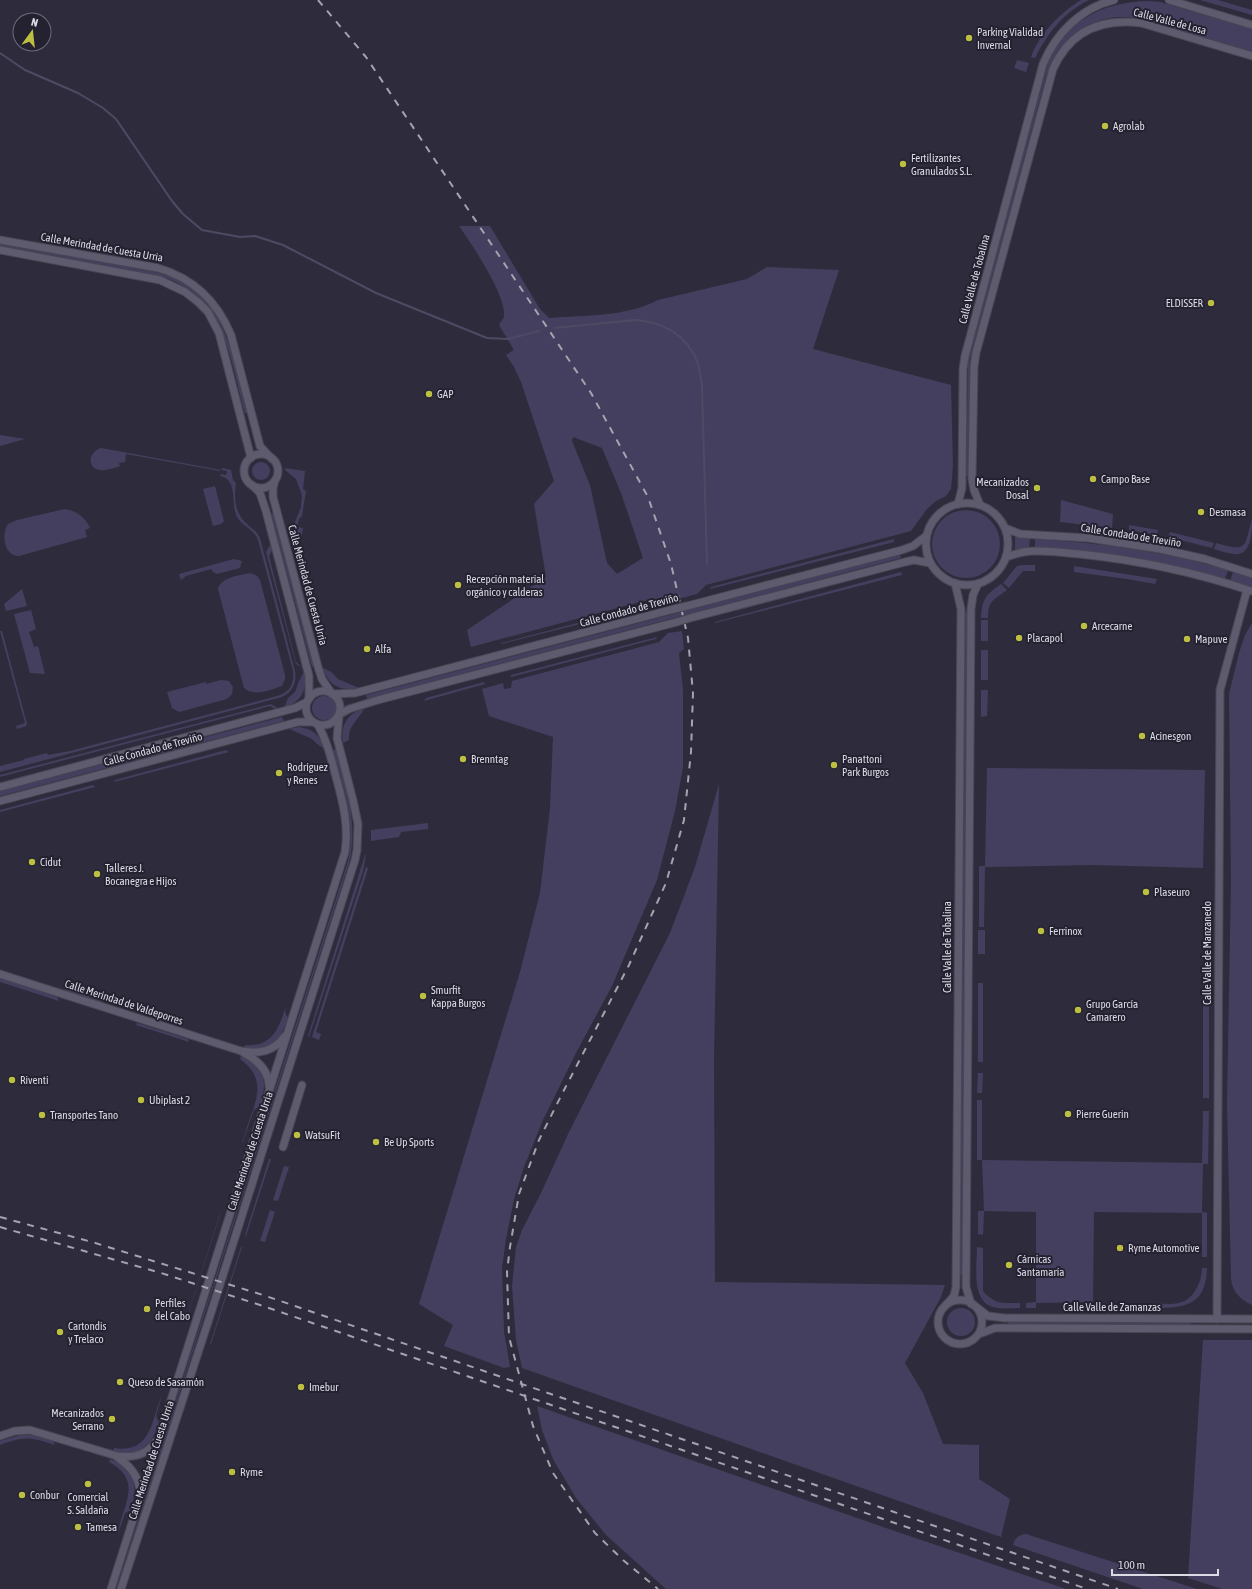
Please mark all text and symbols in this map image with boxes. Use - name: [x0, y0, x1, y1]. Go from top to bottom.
- street label: Calle Valle de Losa: [1132, 6, 1208, 36]
- north arrow: [12, 12, 52, 52]
- text: N: [30, 16, 39, 29]
- place label: Parking Vialidad Invernal: [977, 26, 1043, 51]
- marker: Parking Vialidad Invernal: [964, 33, 974, 43]
- place label: Agrolab: [1113, 120, 1145, 132]
- marker: Agrolab: [1100, 121, 1110, 131]
- place label: Fertilizantes Granulados S.L.: [911, 152, 972, 177]
- marker: Fertilizantes Granulados S.L.: [898, 159, 908, 169]
- street label: Calle Merindad de Cuesta Urria: [40, 230, 164, 264]
- street label: Calle Valle de Tobalina: [956, 233, 992, 325]
- place label: ELDISSER: [1166, 297, 1203, 309]
- marker: ELDISSER: [1206, 298, 1216, 308]
- place label: GAP: [437, 388, 454, 400]
- marker: GAP: [424, 389, 434, 399]
- place label: Campo Base: [1101, 473, 1150, 485]
- marker: Campo Base: [1088, 474, 1098, 484]
- place label: Mecanizados Dosal: [976, 476, 1029, 501]
- marker: Mecanizados Dosal: [1032, 483, 1042, 493]
- place label: Desmasa: [1209, 506, 1246, 518]
- marker: Desmasa: [1196, 507, 1206, 517]
- street label: Calle Condado de Treviño: [1080, 521, 1182, 549]
- street label: Calle Merindad de Cuesta Urria: [286, 524, 330, 646]
- place label: Recepción material orgánico y calderas: [466, 573, 544, 598]
- marker: Recepción material orgánico y calderas: [453, 580, 463, 590]
- street label: Calle Condado de Treviño: [578, 591, 680, 629]
- place label: Arcecarne: [1092, 620, 1132, 632]
- marker: Arcecarne: [1079, 621, 1089, 631]
- place label: Placapol: [1027, 632, 1063, 644]
- marker: Placapol: [1014, 633, 1024, 643]
- place label: Mapuve: [1195, 633, 1227, 645]
- marker: Mapuve: [1182, 634, 1192, 644]
- place label: Alfa: [375, 643, 391, 655]
- marker: Alfa: [362, 644, 372, 654]
- street label: Calle Condado de Treviño: [102, 730, 204, 768]
- place label: Acinesgon: [1150, 730, 1191, 742]
- marker: Acinesgon: [1137, 731, 1147, 741]
- place label: Brenntag: [471, 753, 508, 765]
- place label: Panattoni Park Burgos: [842, 753, 889, 778]
- marker: Brenntag: [458, 754, 468, 764]
- marker: Panattoni Park Burgos: [829, 760, 839, 770]
- place label: Rodríguez y Renes: [287, 761, 328, 786]
- marker: Rodríguez y Renes: [274, 768, 284, 778]
- place label: Cidut: [40, 856, 61, 868]
- marker: Cidut: [27, 857, 37, 867]
- place label: Talleres J. Bocanegra e Hijos: [105, 862, 176, 887]
- marker: Talleres J. Bocanegra e Hijos: [92, 869, 102, 879]
- place label: Plaseuro: [1154, 886, 1190, 898]
- marker: Plaseuro: [1141, 887, 1151, 897]
- street label: Calle Valle de Tobalina: [941, 901, 953, 993]
- street label: Calle Valle de Manzanedo: [1201, 901, 1213, 1005]
- place label: Ferrinox: [1049, 925, 1083, 937]
- marker: Ferrinox: [1036, 926, 1046, 936]
- street label: Calle Merindad de Valdeporres: [63, 977, 185, 1027]
- place label: Smurfit Kappa Burgos: [431, 984, 485, 1009]
- marker: Smurfit Kappa Burgos: [418, 991, 428, 1001]
- place label: Grupo García Camarero: [1086, 998, 1138, 1023]
- marker: Grupo García Camarero: [1073, 1005, 1083, 1015]
- place label: Riventi: [20, 1074, 48, 1086]
- marker: Riventi: [7, 1075, 17, 1085]
- street label: Calle Merindad de Cuesta Urria: [225, 1090, 275, 1212]
- place label: Ubiplast 2: [149, 1094, 190, 1106]
- marker: Ubiplast 2: [136, 1095, 146, 1105]
- place label: Pierre Guerin: [1076, 1108, 1129, 1120]
- place label: Transportes Tano: [50, 1109, 118, 1121]
- marker: Pierre Guerin: [1063, 1109, 1073, 1119]
- marker: Transportes Tano: [37, 1110, 47, 1120]
- place label: WatsuFit: [305, 1129, 340, 1141]
- marker: WatsuFit: [292, 1130, 302, 1140]
- place label: Be Up Sports: [384, 1136, 434, 1148]
- marker: Be Up Sports: [371, 1137, 381, 1147]
- place label: Ryme Automotive: [1128, 1242, 1200, 1254]
- marker: Ryme Automotive: [1115, 1243, 1125, 1253]
- place label: Cárnicas Santamaría: [1017, 1253, 1064, 1278]
- marker: Cárnicas Santamaría: [1004, 1260, 1014, 1270]
- place label: Perfiles del Cabo: [155, 1297, 190, 1322]
- street label: Calle Valle de Zamanzas: [1063, 1301, 1161, 1313]
- marker: Perfiles del Cabo: [142, 1304, 152, 1314]
- place label: Cartondis y Trelaco: [68, 1320, 107, 1345]
- marker: Cartondis y Trelaco: [55, 1327, 65, 1337]
- place label: Queso de Sasamón: [128, 1376, 204, 1388]
- marker: Queso de Sasamón: [115, 1377, 125, 1387]
- place label: Imebur: [309, 1381, 339, 1393]
- marker: Imebur: [296, 1382, 306, 1392]
- street label: Calle Merindad de Cuesta Urria: [126, 1399, 176, 1521]
- place label: Mecanizados Serrano: [51, 1407, 104, 1432]
- marker: Mecanizados Serrano: [107, 1414, 117, 1424]
- place label: Ryme: [240, 1466, 263, 1478]
- marker: Ryme: [227, 1467, 237, 1477]
- marker: Comercial S. Saldaña: [83, 1479, 93, 1489]
- place label: Conbur: [30, 1489, 60, 1501]
- marker: Conbur: [17, 1490, 27, 1500]
- place label: Comercial S. Saldaña: [67, 1491, 109, 1516]
- place label: Tamesa: [86, 1521, 117, 1533]
- marker: Tamesa: [73, 1522, 83, 1532]
- scale bar: [1112, 1551, 1218, 1577]
- text: 100 m: [1118, 1558, 1145, 1572]

